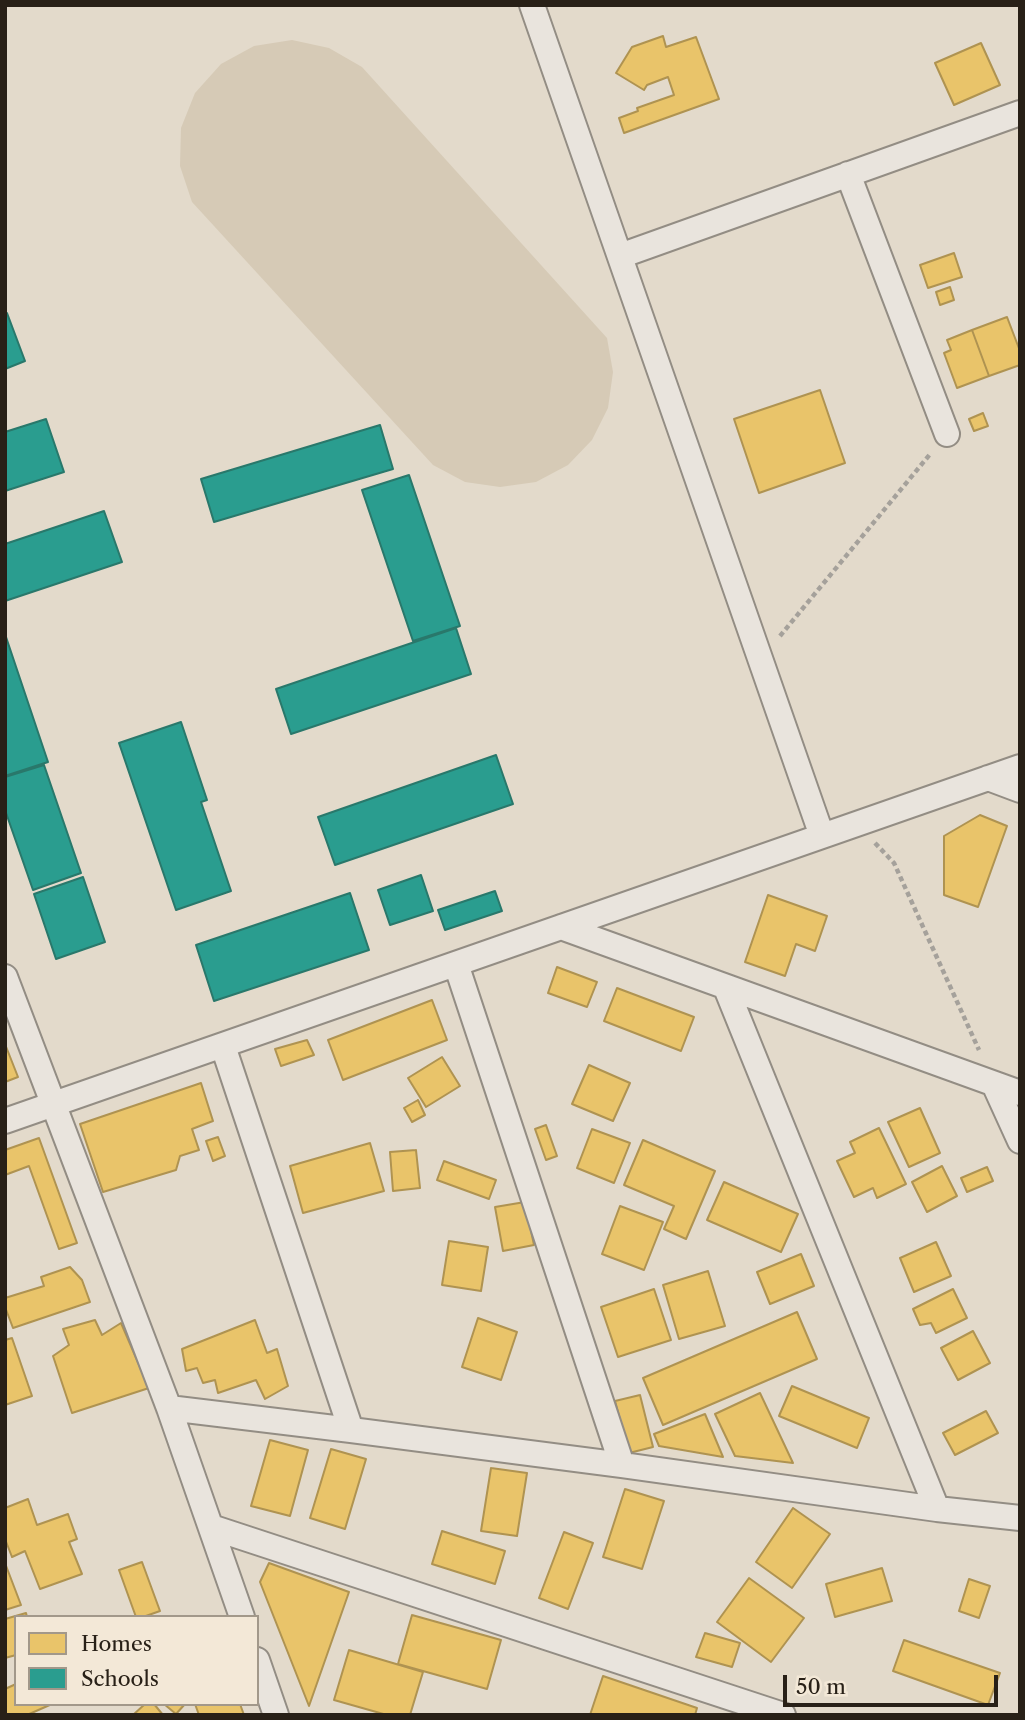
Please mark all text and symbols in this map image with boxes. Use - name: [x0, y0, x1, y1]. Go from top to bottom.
- legend: [14, 1615, 259, 1706]
- text: Homes: [81, 1631, 152, 1656]
- scale bar: [787, 1660, 1002, 1704]
- text: Schools: [81, 1666, 159, 1691]
- text: 50 m: [796, 1674, 846, 1699]

